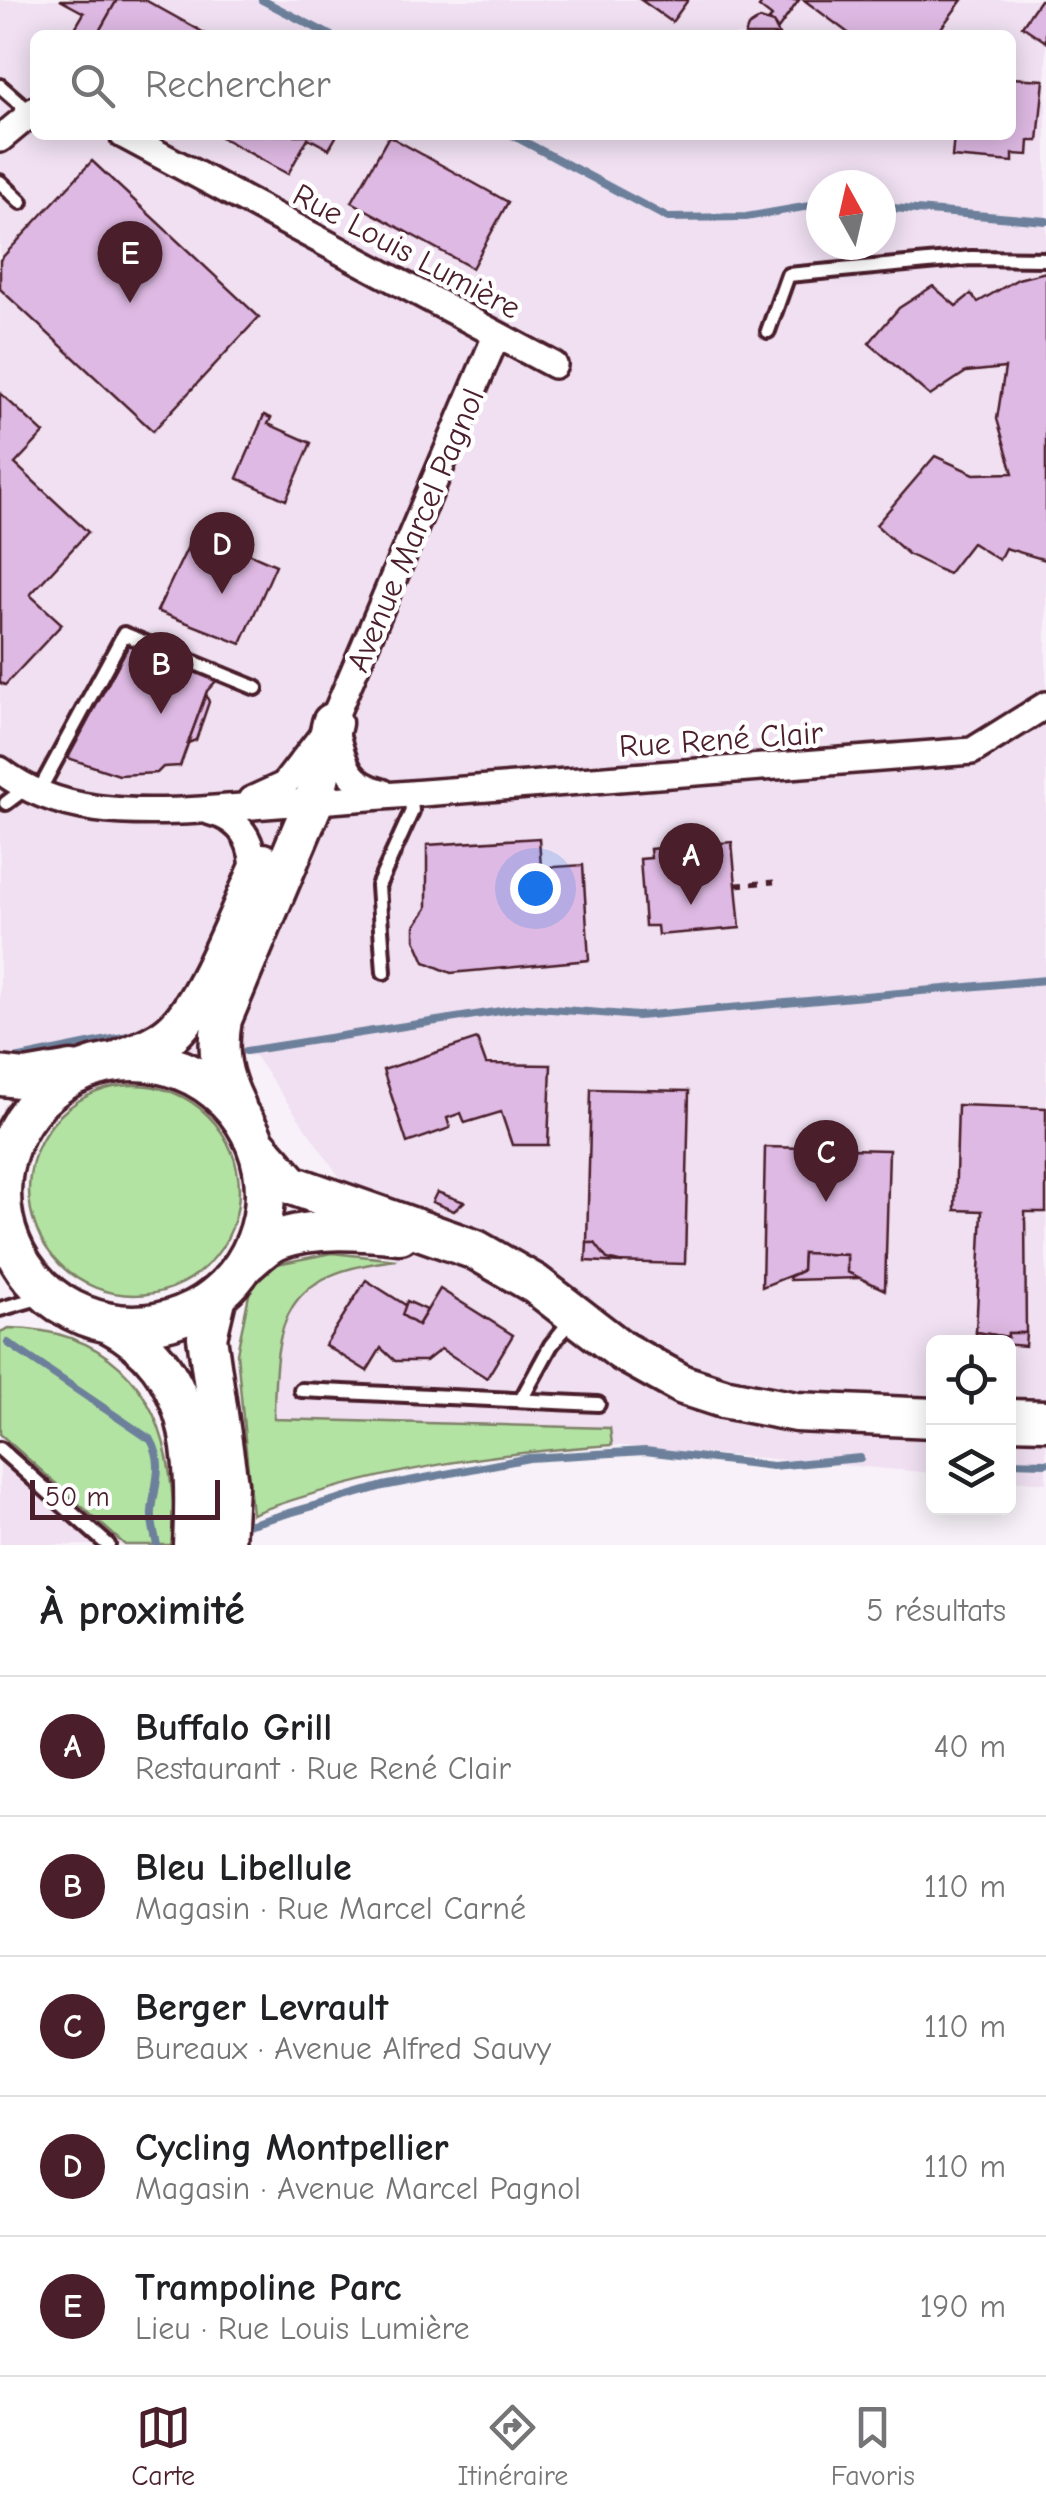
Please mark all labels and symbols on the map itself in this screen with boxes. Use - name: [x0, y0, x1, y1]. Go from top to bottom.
- north arrow: [806, 170, 896, 260]
- street label: Rue Louis Lumière: [287, 176, 527, 327]
- pin: E: [98, 220, 162, 303]
- street label: Avenue Marcel Pagnol: [339, 383, 492, 677]
- pin: D: [190, 512, 254, 594]
- pin: B: [128, 632, 194, 714]
- street label: Rue René Clair: [618, 714, 825, 765]
- pin: A: [658, 822, 724, 905]
- your location: [510, 863, 561, 914]
- pin: C: [794, 1120, 858, 1202]
- scale bar: [30, 1475, 220, 1520]

